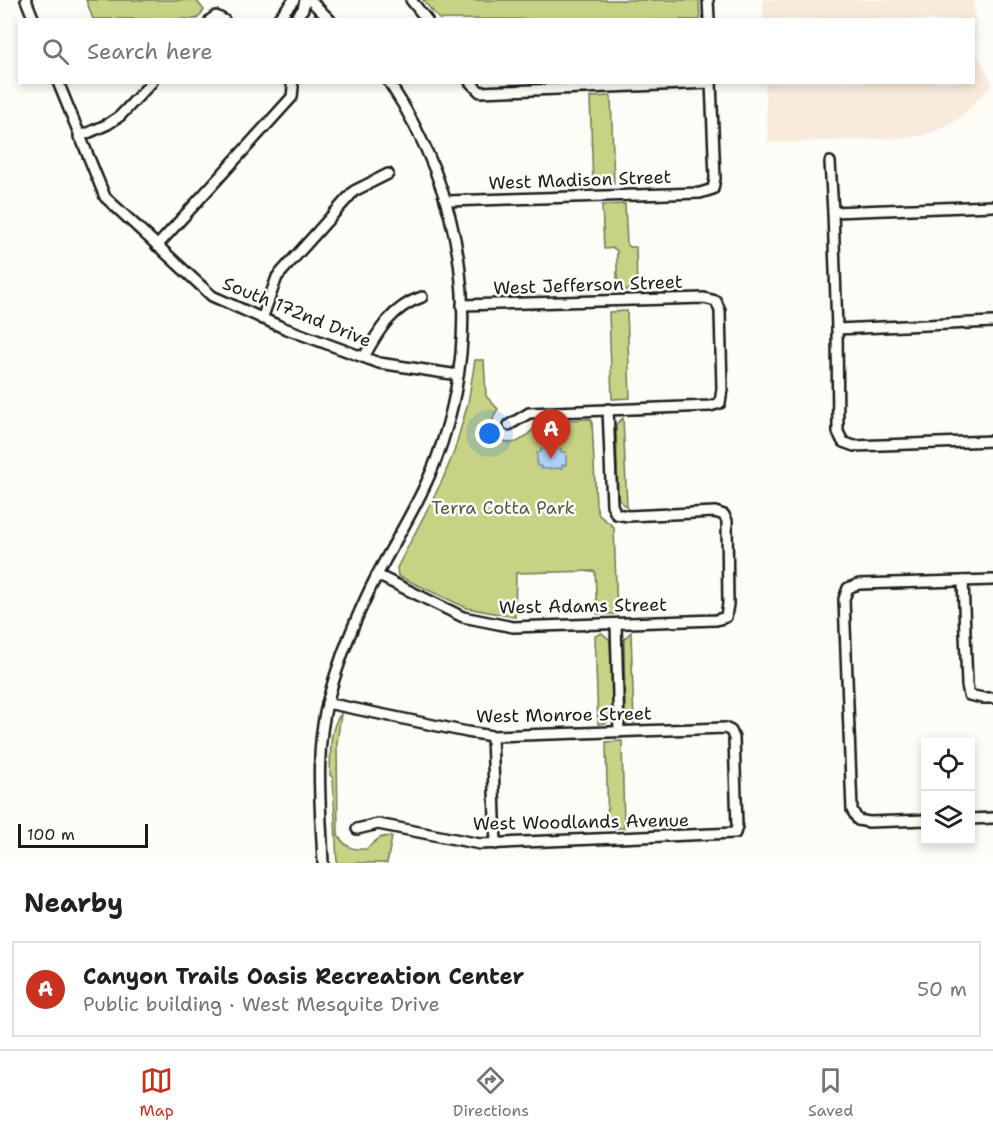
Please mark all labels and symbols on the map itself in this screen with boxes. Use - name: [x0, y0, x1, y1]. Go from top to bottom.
- street label: West Madison Street: [488, 165, 672, 195]
- street label: West Jefferson Street: [493, 270, 683, 300]
- street label: South 172nd Drive: [219, 271, 375, 353]
- pin: A: [532, 410, 570, 459]
- your location: [475, 419, 504, 448]
- park label: Terra Cotta Park: [431, 496, 575, 520]
- street label: West Adams Street: [499, 593, 667, 619]
- street label: West Monroe Street: [476, 701, 652, 729]
- street label: West Woodlands Avenue: [473, 808, 689, 836]
- scale bar: [18, 821, 148, 848]

